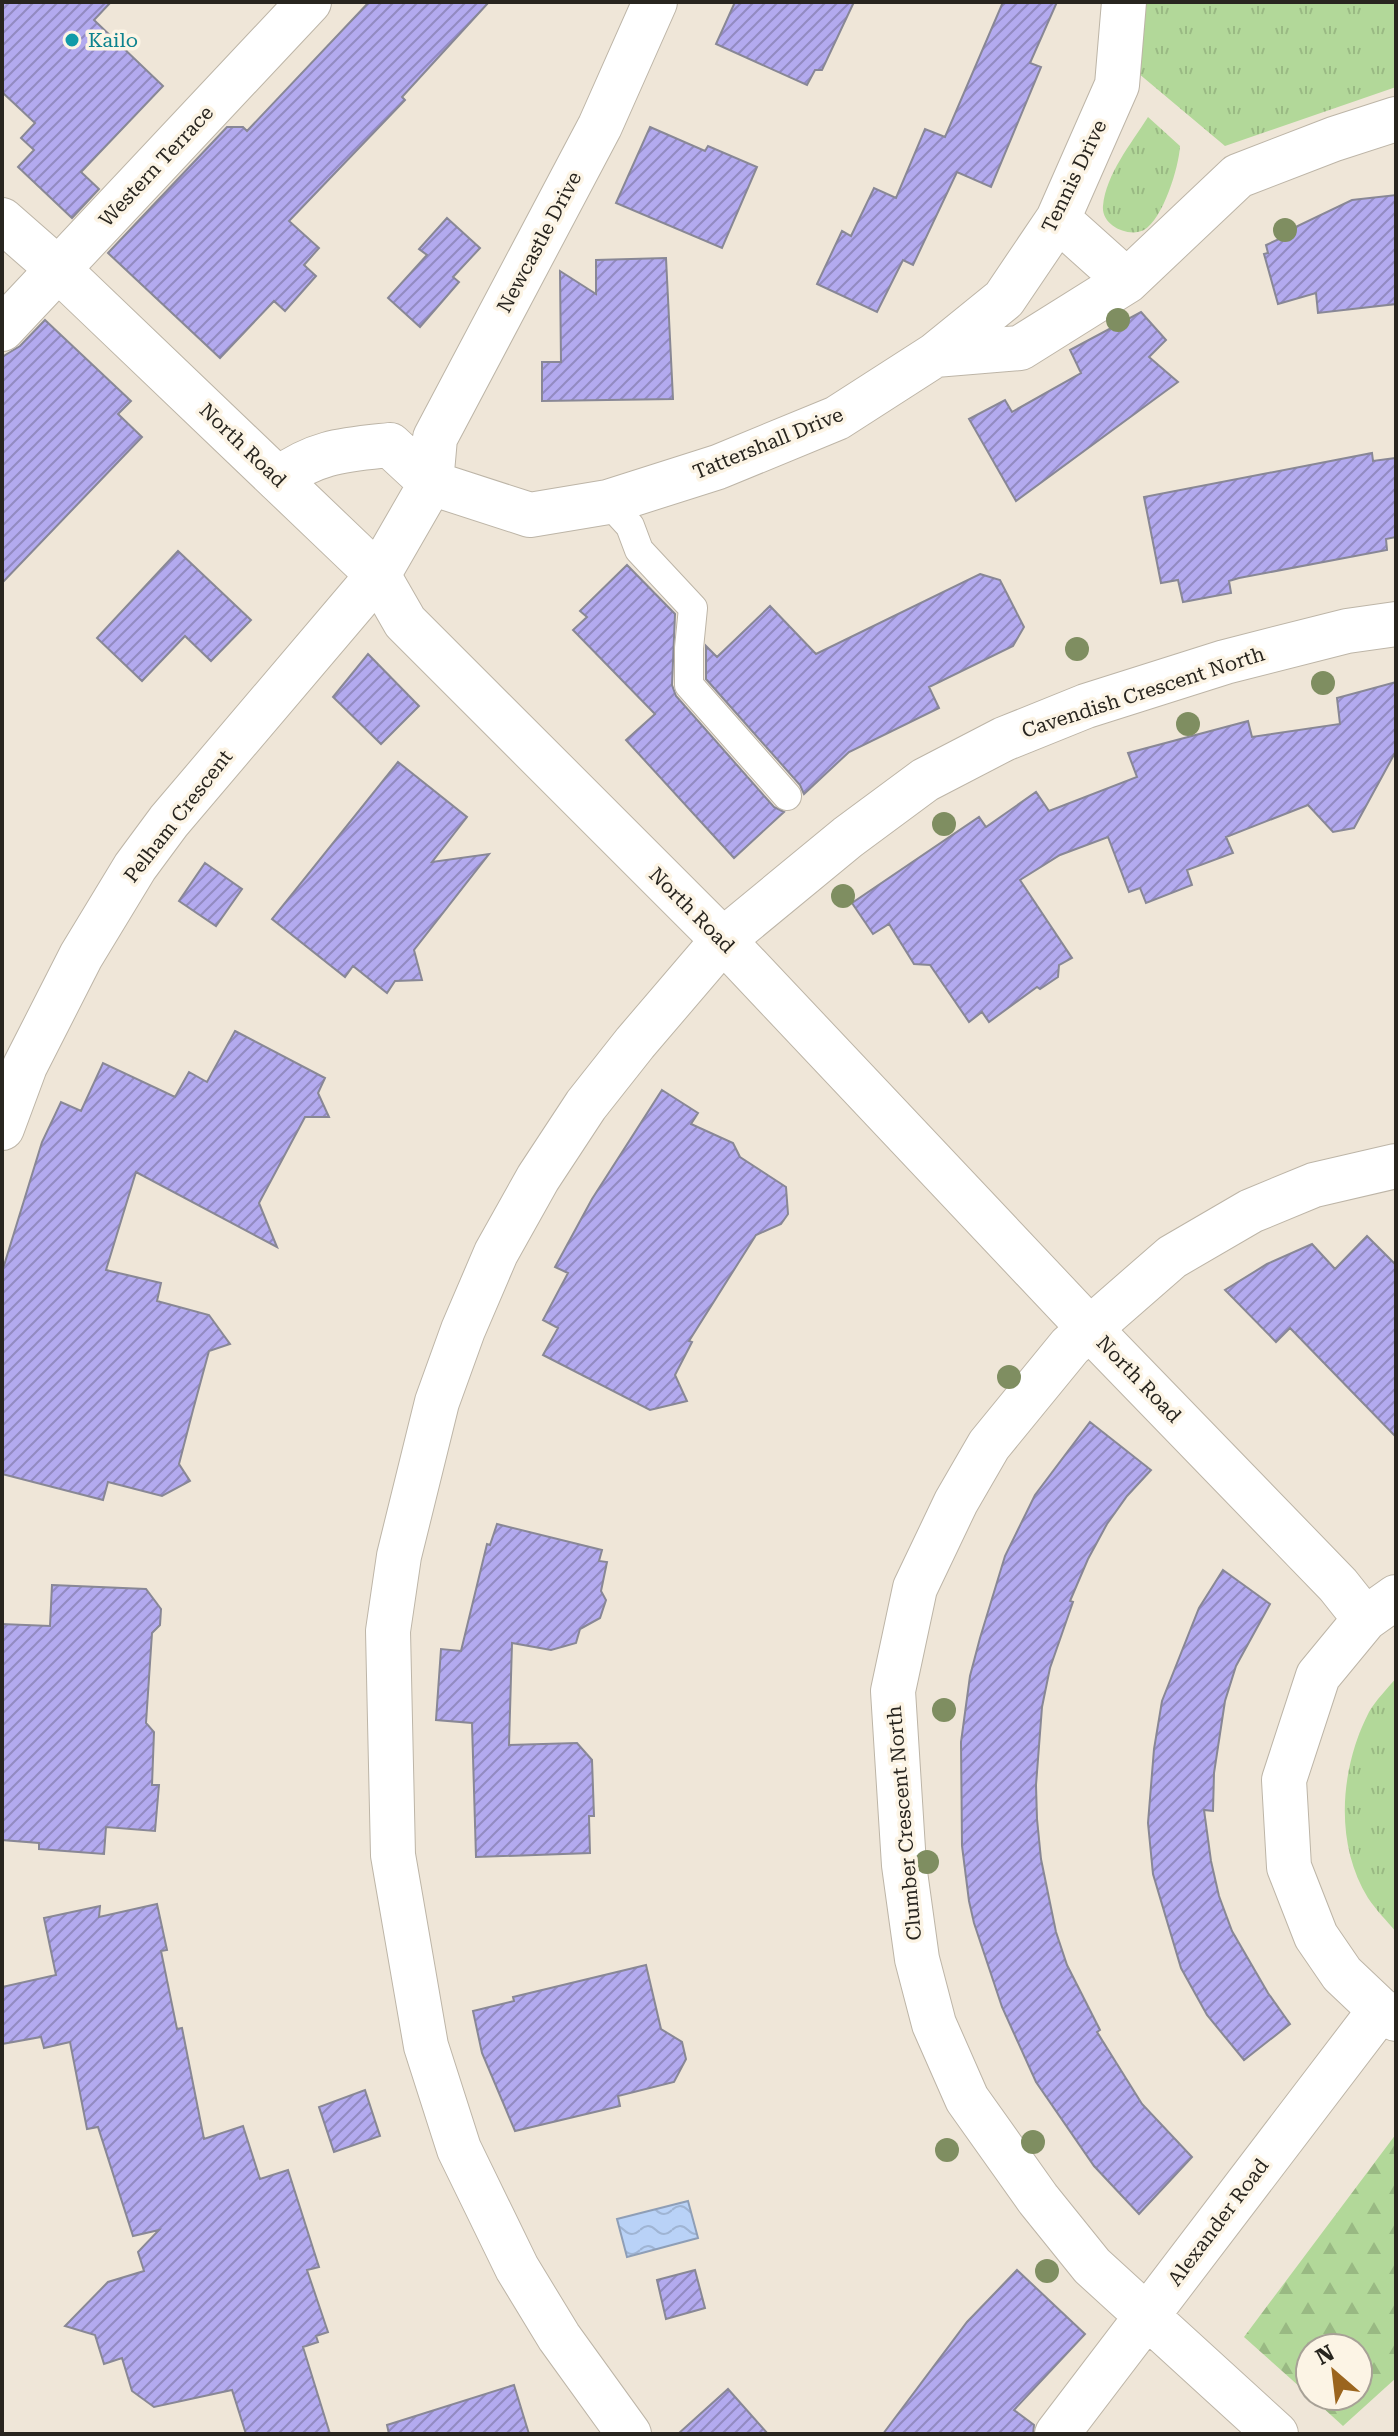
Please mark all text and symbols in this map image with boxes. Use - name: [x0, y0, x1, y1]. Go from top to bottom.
- place label: Kailo: [88, 28, 138, 52]
- marker: Kailo: [63, 31, 81, 49]
- street label: Western Terrace: [94, 101, 218, 231]
- street label: Tennis Drive: [1036, 116, 1112, 236]
- street label: Newcastle Drive: [492, 167, 586, 317]
- street label: North Road: [195, 398, 291, 492]
- street label: Tattershall Drive: [689, 402, 847, 484]
- street label: Cavendish Crescent North: [1019, 641, 1268, 743]
- street label: Pelham Crescent: [119, 744, 238, 887]
- street label: North Road: [644, 862, 740, 958]
- street label: North Road: [1092, 1331, 1186, 1427]
- street label: Clumber Crescent North: [882, 1705, 926, 1941]
- street label: Alexander Road: [1162, 2154, 1274, 2290]
- north arrow: [1294, 2332, 1374, 2412]
- text: N: [1311, 2340, 1338, 2370]

